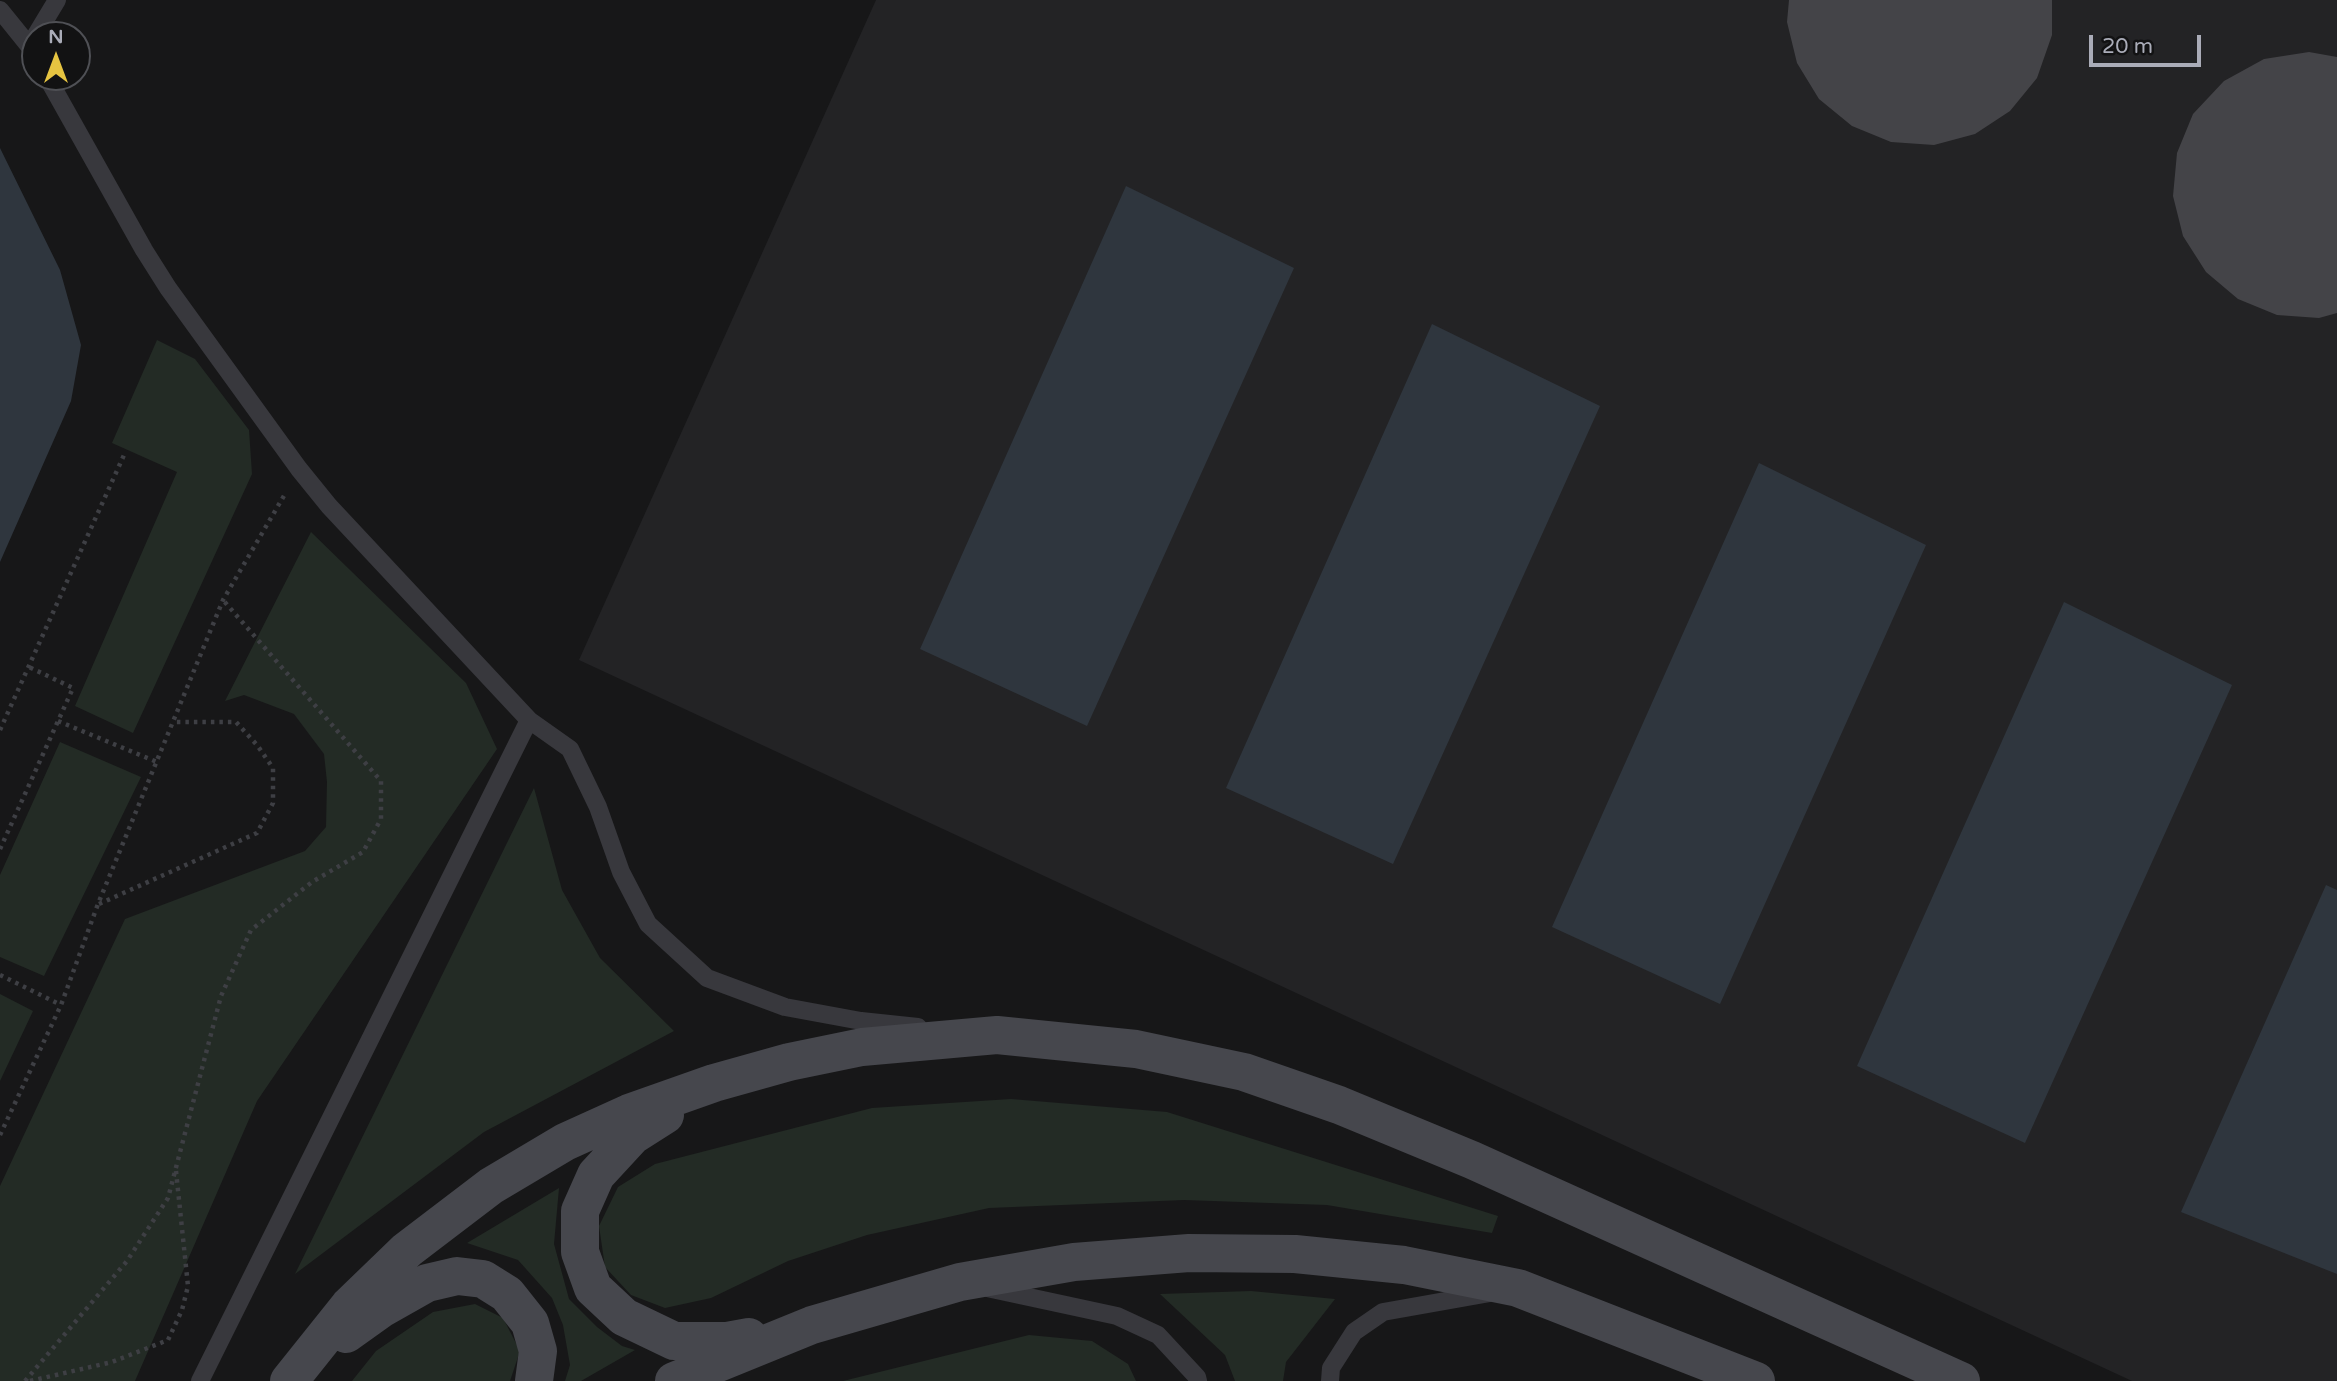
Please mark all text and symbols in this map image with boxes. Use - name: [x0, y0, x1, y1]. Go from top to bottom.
- north arrow: [21, 21, 91, 91]
- scale bar: [2092, 21, 2204, 65]
- text: N: [48, 26, 64, 48]
- text: 20 m: [2102, 34, 2153, 59]

